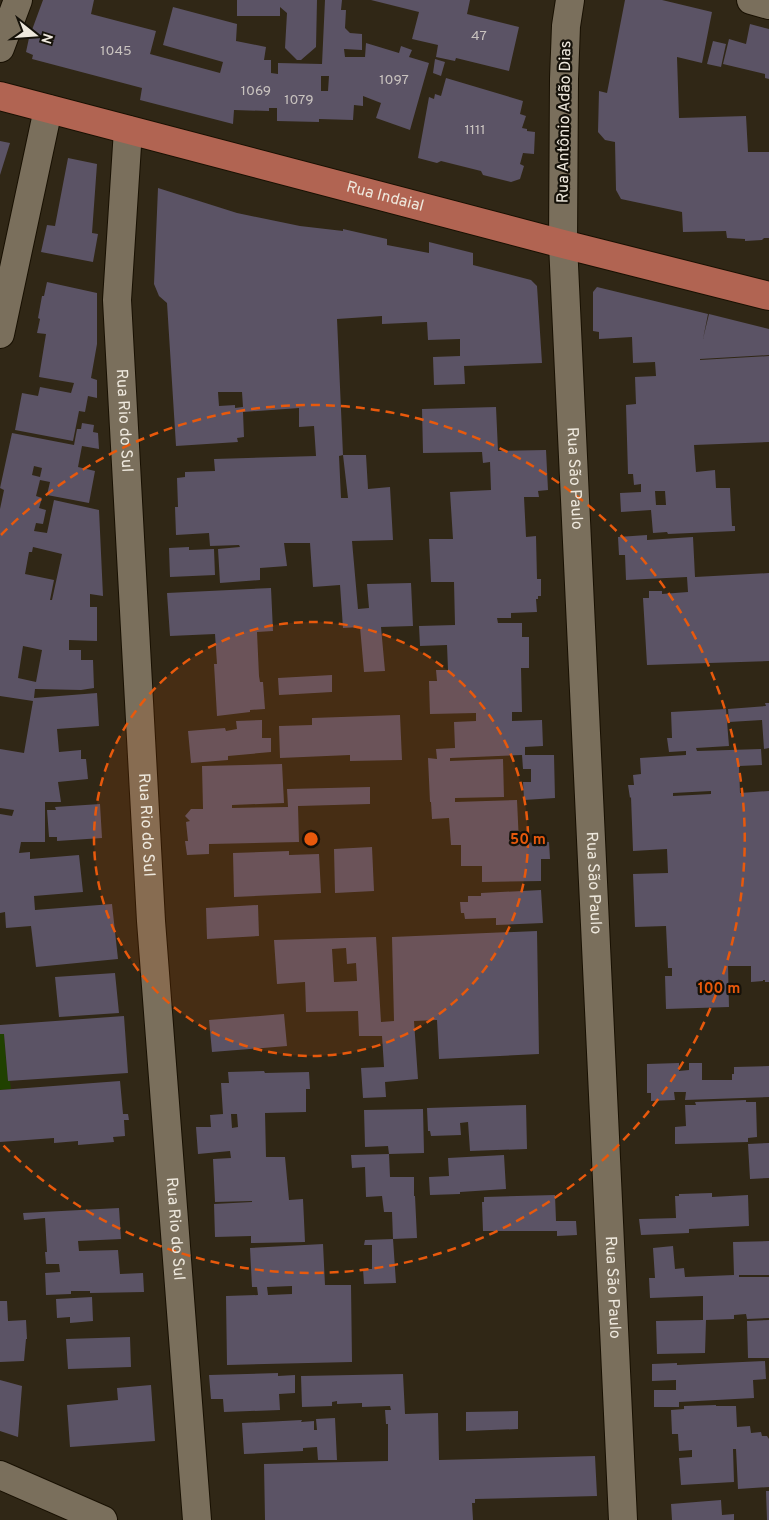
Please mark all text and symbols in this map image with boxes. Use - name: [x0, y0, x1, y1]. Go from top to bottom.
- north arrow: [10, 10, 60, 60]
- house number: 47: [471, 28, 487, 45]
- text: N: [36, 31, 56, 46]
- street label: Rua Antônio Adão Dias: [554, 41, 576, 203]
- house number: 1045: [100, 43, 132, 60]
- house number: 1097: [379, 72, 409, 89]
- house number: 1069: [241, 83, 271, 100]
- house number: 1079: [284, 92, 314, 109]
- house number: 1111: [465, 122, 485, 139]
- street label: Rua Indaial: [344, 177, 426, 217]
- street label: Rua Rio do Sul: [111, 368, 136, 473]
- street label: Rua São Paulo: [562, 427, 586, 530]
- street label: Rua Rio do Sul: [133, 773, 159, 877]
- centre of rings: [302, 830, 320, 848]
- text: 50 m: [510, 831, 546, 850]
- street label: Rua São Paulo: [581, 831, 605, 935]
- text: 100 m: [698, 980, 740, 999]
- street label: Rua Rio do Sul: [161, 1176, 189, 1281]
- street label: Rua São Paulo: [600, 1236, 624, 1339]

